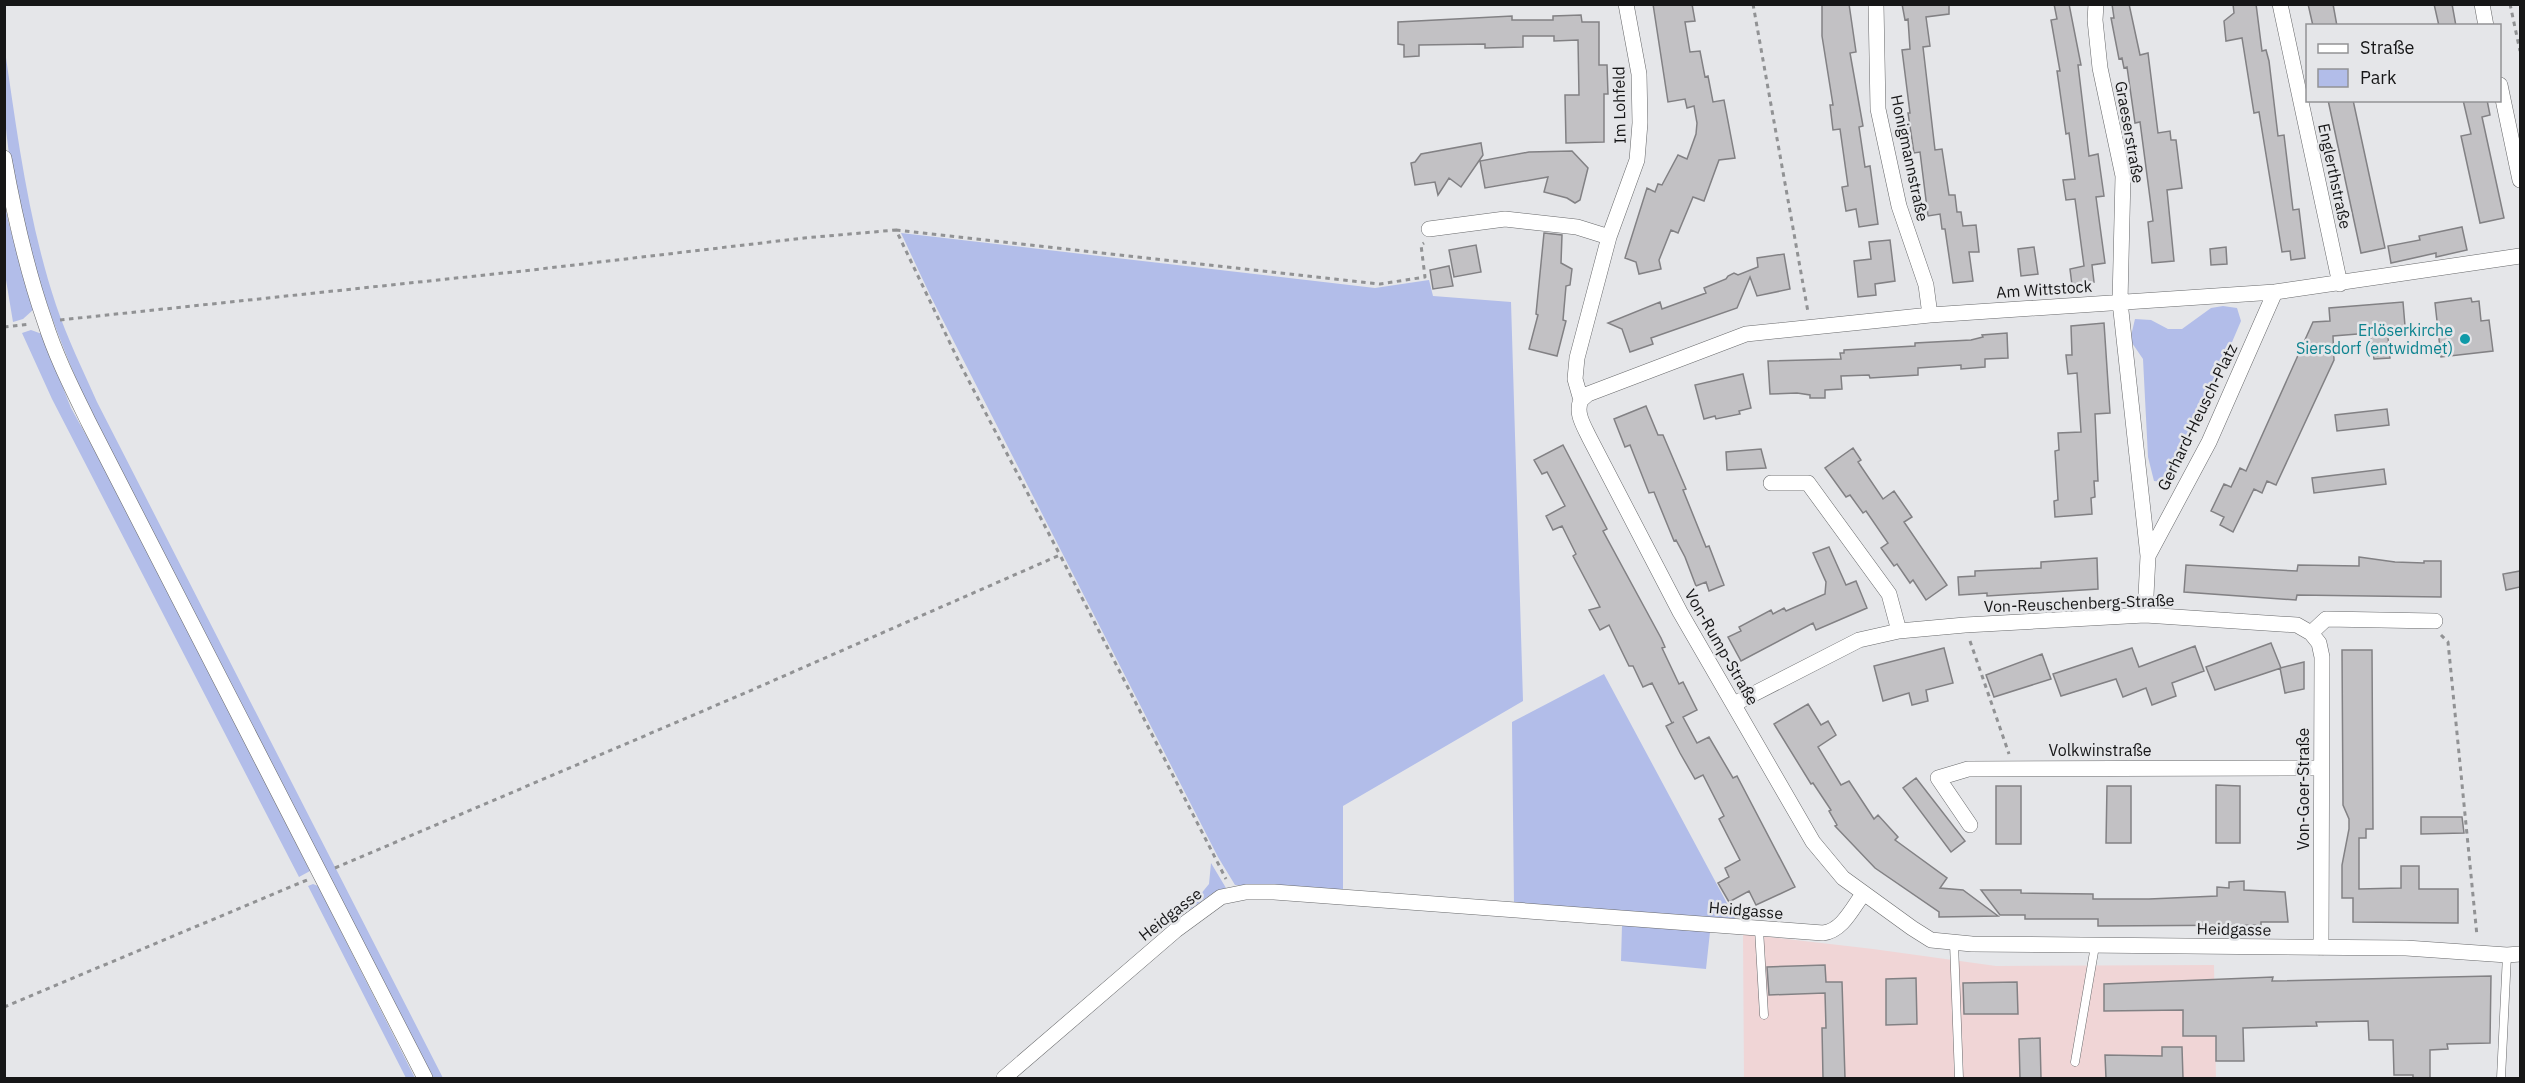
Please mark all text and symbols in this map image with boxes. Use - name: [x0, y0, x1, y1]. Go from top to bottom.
- legend: [2306, 24, 2501, 102]
- text: Straße: [2360, 36, 2414, 59]
- street label: Im Lohfeld: [1608, 66, 1630, 144]
- text: Park: [2360, 66, 2397, 89]
- street label: Graeserstraße: [2111, 79, 2149, 185]
- street label: Honigmannstraße: [1887, 93, 1933, 223]
- street label: Englerthstraße: [2314, 121, 2356, 231]
- street label: Am Wittstock: [1995, 276, 2093, 302]
- place label: Erlöserkirche Siersdorf (entwidmet): [2296, 320, 2453, 358]
- marker: Erlöserkirche Siersdorf (entwidmet): [2458, 332, 2472, 346]
- street label: Gerhard-Heusch-Platz: [2153, 340, 2241, 494]
- street label: Von-Rump-Straße: [1681, 585, 1763, 709]
- street label: Von-Reuschenberg-Straße: [1983, 590, 2175, 616]
- street label: Von-Goer-Straße: [2293, 727, 2313, 850]
- street label: Volkwinstraße: [2048, 740, 2152, 760]
- street label: Heidgasse: [1134, 883, 1206, 945]
- street label: Heidgasse: [1708, 897, 1784, 923]
- street label: Heidgasse: [2197, 918, 2272, 940]

